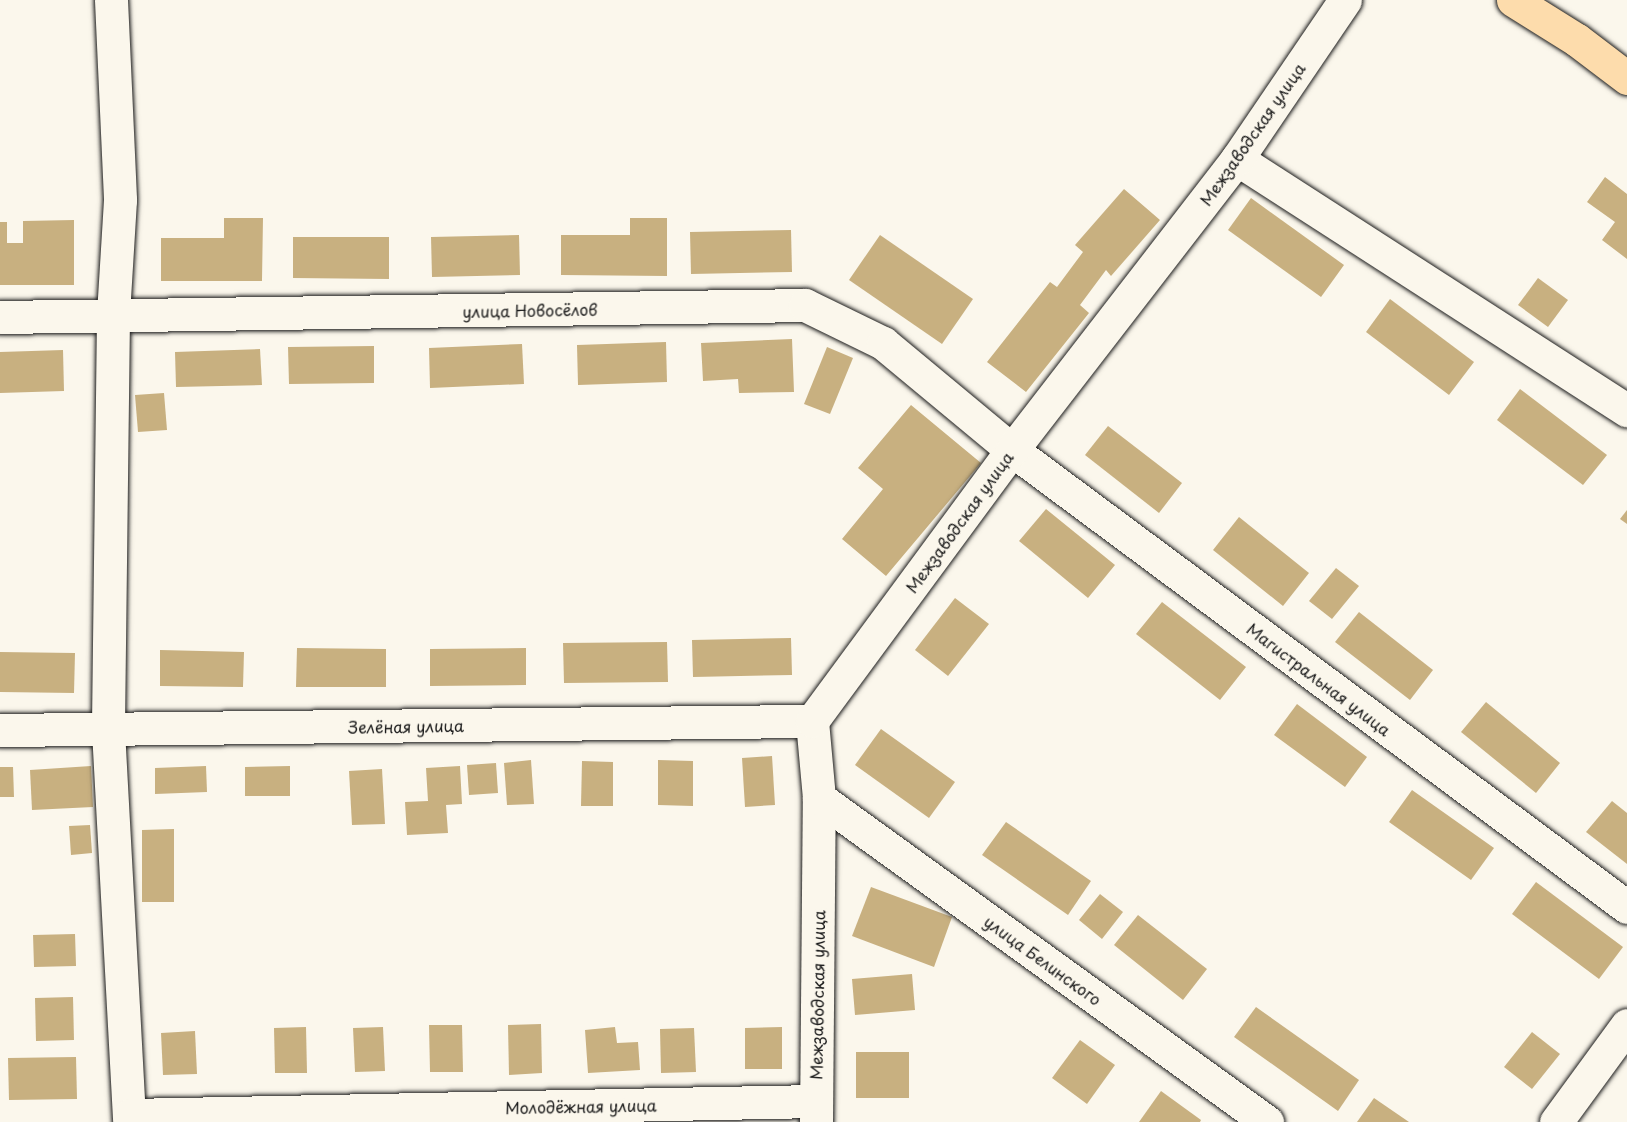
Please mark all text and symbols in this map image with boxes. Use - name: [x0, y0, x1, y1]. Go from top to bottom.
- street label: Межзаводская улица: [1195, 59, 1309, 209]
- street label: улица Новосёлов: [462, 299, 598, 321]
- street label: Межзаводская улица: [901, 447, 1017, 597]
- street label: Магистральная улица: [1243, 618, 1395, 740]
- street label: Зелёная улица: [347, 715, 465, 737]
- street label: Межзаводская улица: [806, 909, 828, 1081]
- street label: улица Белинского: [980, 911, 1106, 1009]
- street label: Молодёжная улица: [505, 1095, 657, 1117]

